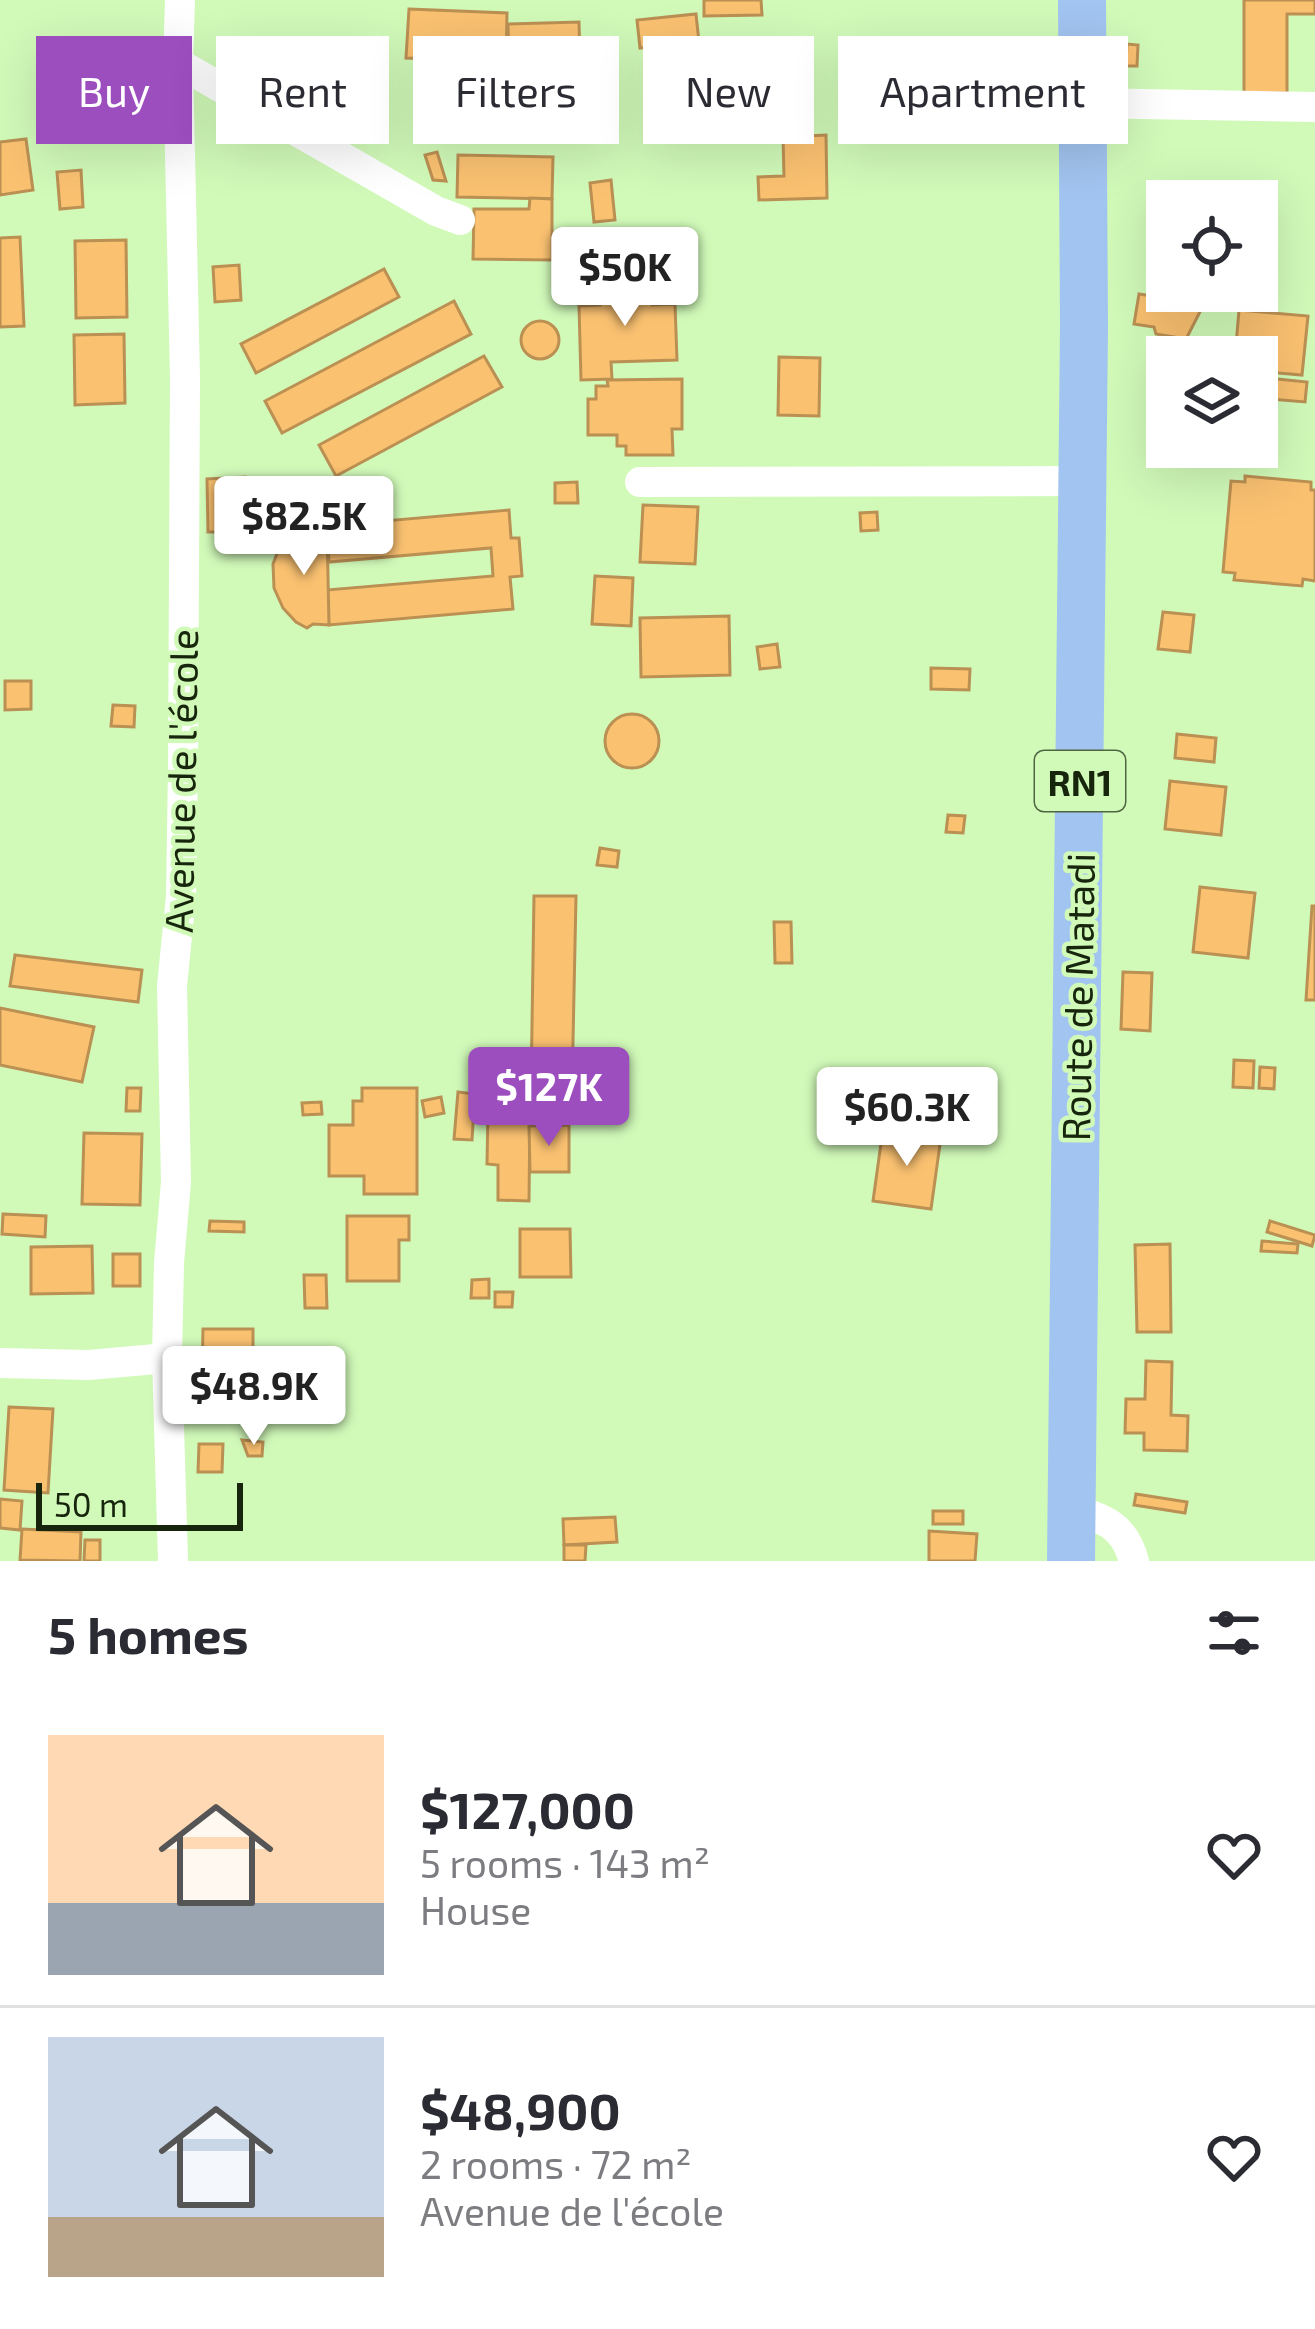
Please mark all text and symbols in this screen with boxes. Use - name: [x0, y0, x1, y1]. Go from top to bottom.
- chip: Buy: [36, 36, 192, 144]
- chip: Rent: [216, 36, 389, 144]
- chip: Filters: [413, 36, 619, 144]
- chip: New: [643, 36, 814, 144]
- chip: Apartment: [838, 36, 1128, 144]
- map controls: [1146, 180, 1278, 468]
- button: locate: [1146, 180, 1278, 312]
- pin: $50K: [554, 227, 696, 329]
- text: $50K: [578, 242, 672, 289]
- button: layers: [1146, 336, 1278, 468]
- pin: $82.5K: [206, 476, 402, 578]
- text: $82.5K: [241, 491, 367, 538]
- street label: Avenue de l'école: [154, 629, 206, 933]
- road number: RN1: [1035, 751, 1125, 811]
- street label: Route de Matadi: [1051, 852, 1103, 1142]
- pin: $127K: [465, 1047, 633, 1149]
- text: $127K: [495, 1062, 603, 1109]
- pin: $60.3K: [809, 1067, 1005, 1169]
- text: $60.3K: [844, 1082, 970, 1129]
- pin: $48.9K: [156, 1346, 352, 1448]
- text: $48.9K: [189, 1361, 319, 1408]
- scale bar: [36, 1477, 243, 1530]
- text: 50 m: [54, 1484, 128, 1524]
- icon: filters: [1201, 1600, 1267, 1666]
- text: 5 homes: [48, 1603, 249, 1664]
- text: $127,000: [420, 1778, 635, 1839]
- icon: home: [144, 1783, 288, 1927]
- icon: heart: [1201, 1822, 1267, 1888]
- text: 5 rooms · 143 m²: [420, 1839, 710, 1886]
- text: House: [420, 1886, 531, 1933]
- text: $48,900: [420, 2079, 621, 2140]
- icon: home: [144, 2085, 288, 2229]
- icon: heart: [1201, 2124, 1267, 2190]
- text: 2 rooms · 72 m²: [420, 2140, 692, 2187]
- text: Avenue de l'école: [420, 2187, 724, 2234]

